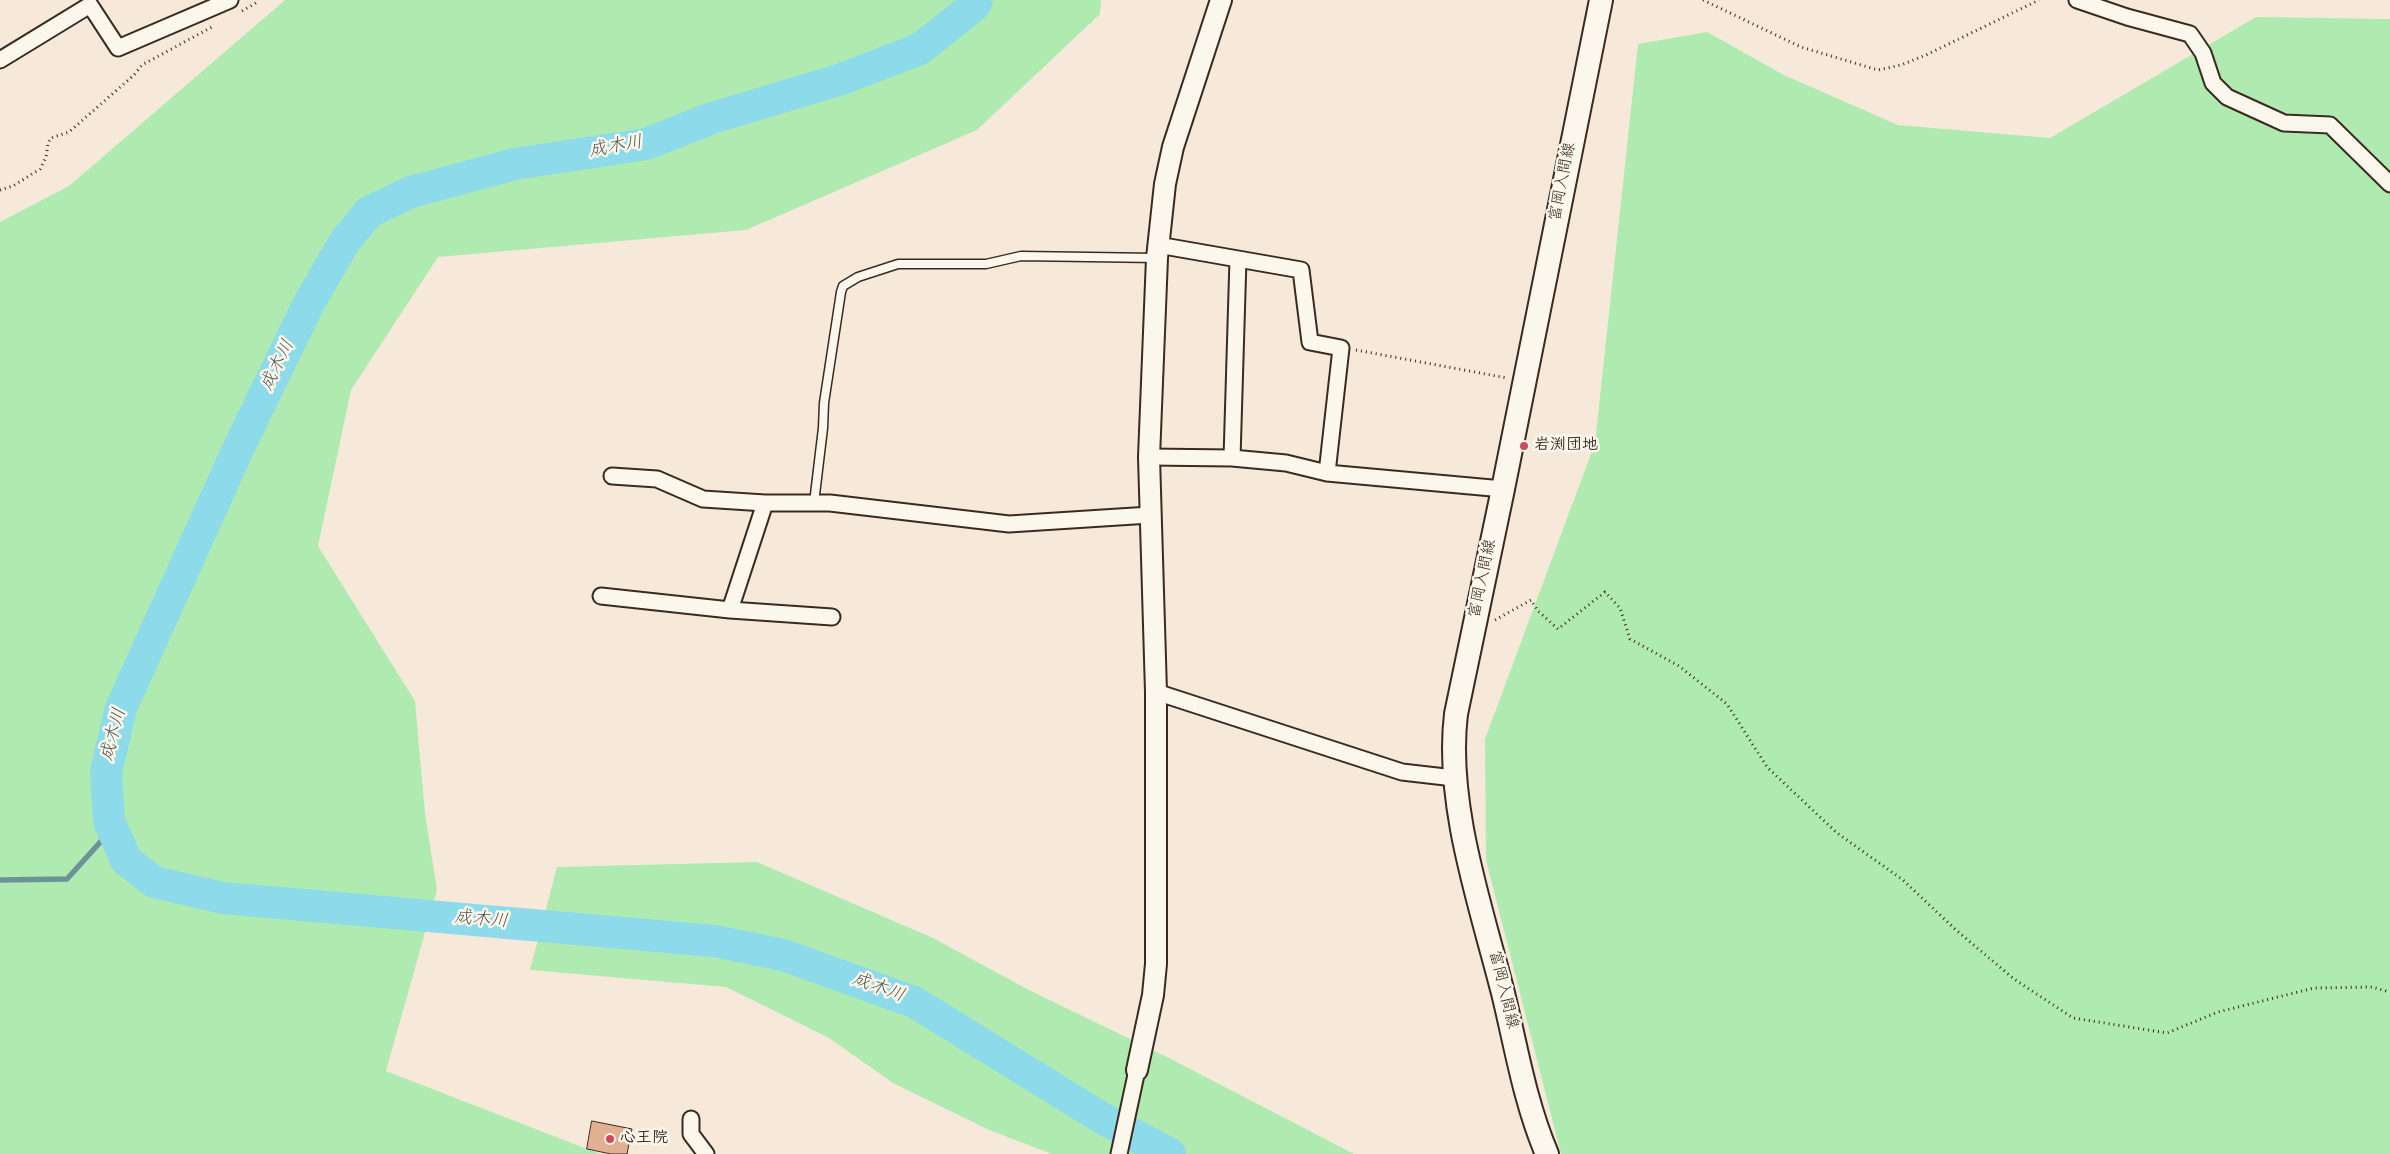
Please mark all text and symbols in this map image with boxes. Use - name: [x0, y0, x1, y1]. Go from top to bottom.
- water label: 成木川: [588, 133, 644, 163]
- street label: 富岡入間線: [1547, 141, 1581, 223]
- water label: 成木川: [257, 337, 301, 395]
- place label: 岩渕団地: [1534, 436, 1598, 456]
- marker: 岩渕団地: [1518, 440, 1530, 452]
- street label: 富岡入間線: [1466, 538, 1502, 620]
- water label: 成木川: [98, 706, 132, 764]
- water label: 成木川: [453, 908, 509, 934]
- street label: 富岡入間線: [1483, 949, 1521, 1031]
- water label: 成木川: [849, 970, 907, 1008]
- place label: 心王院: [620, 1129, 668, 1149]
- marker: 心王院: [604, 1133, 616, 1145]

